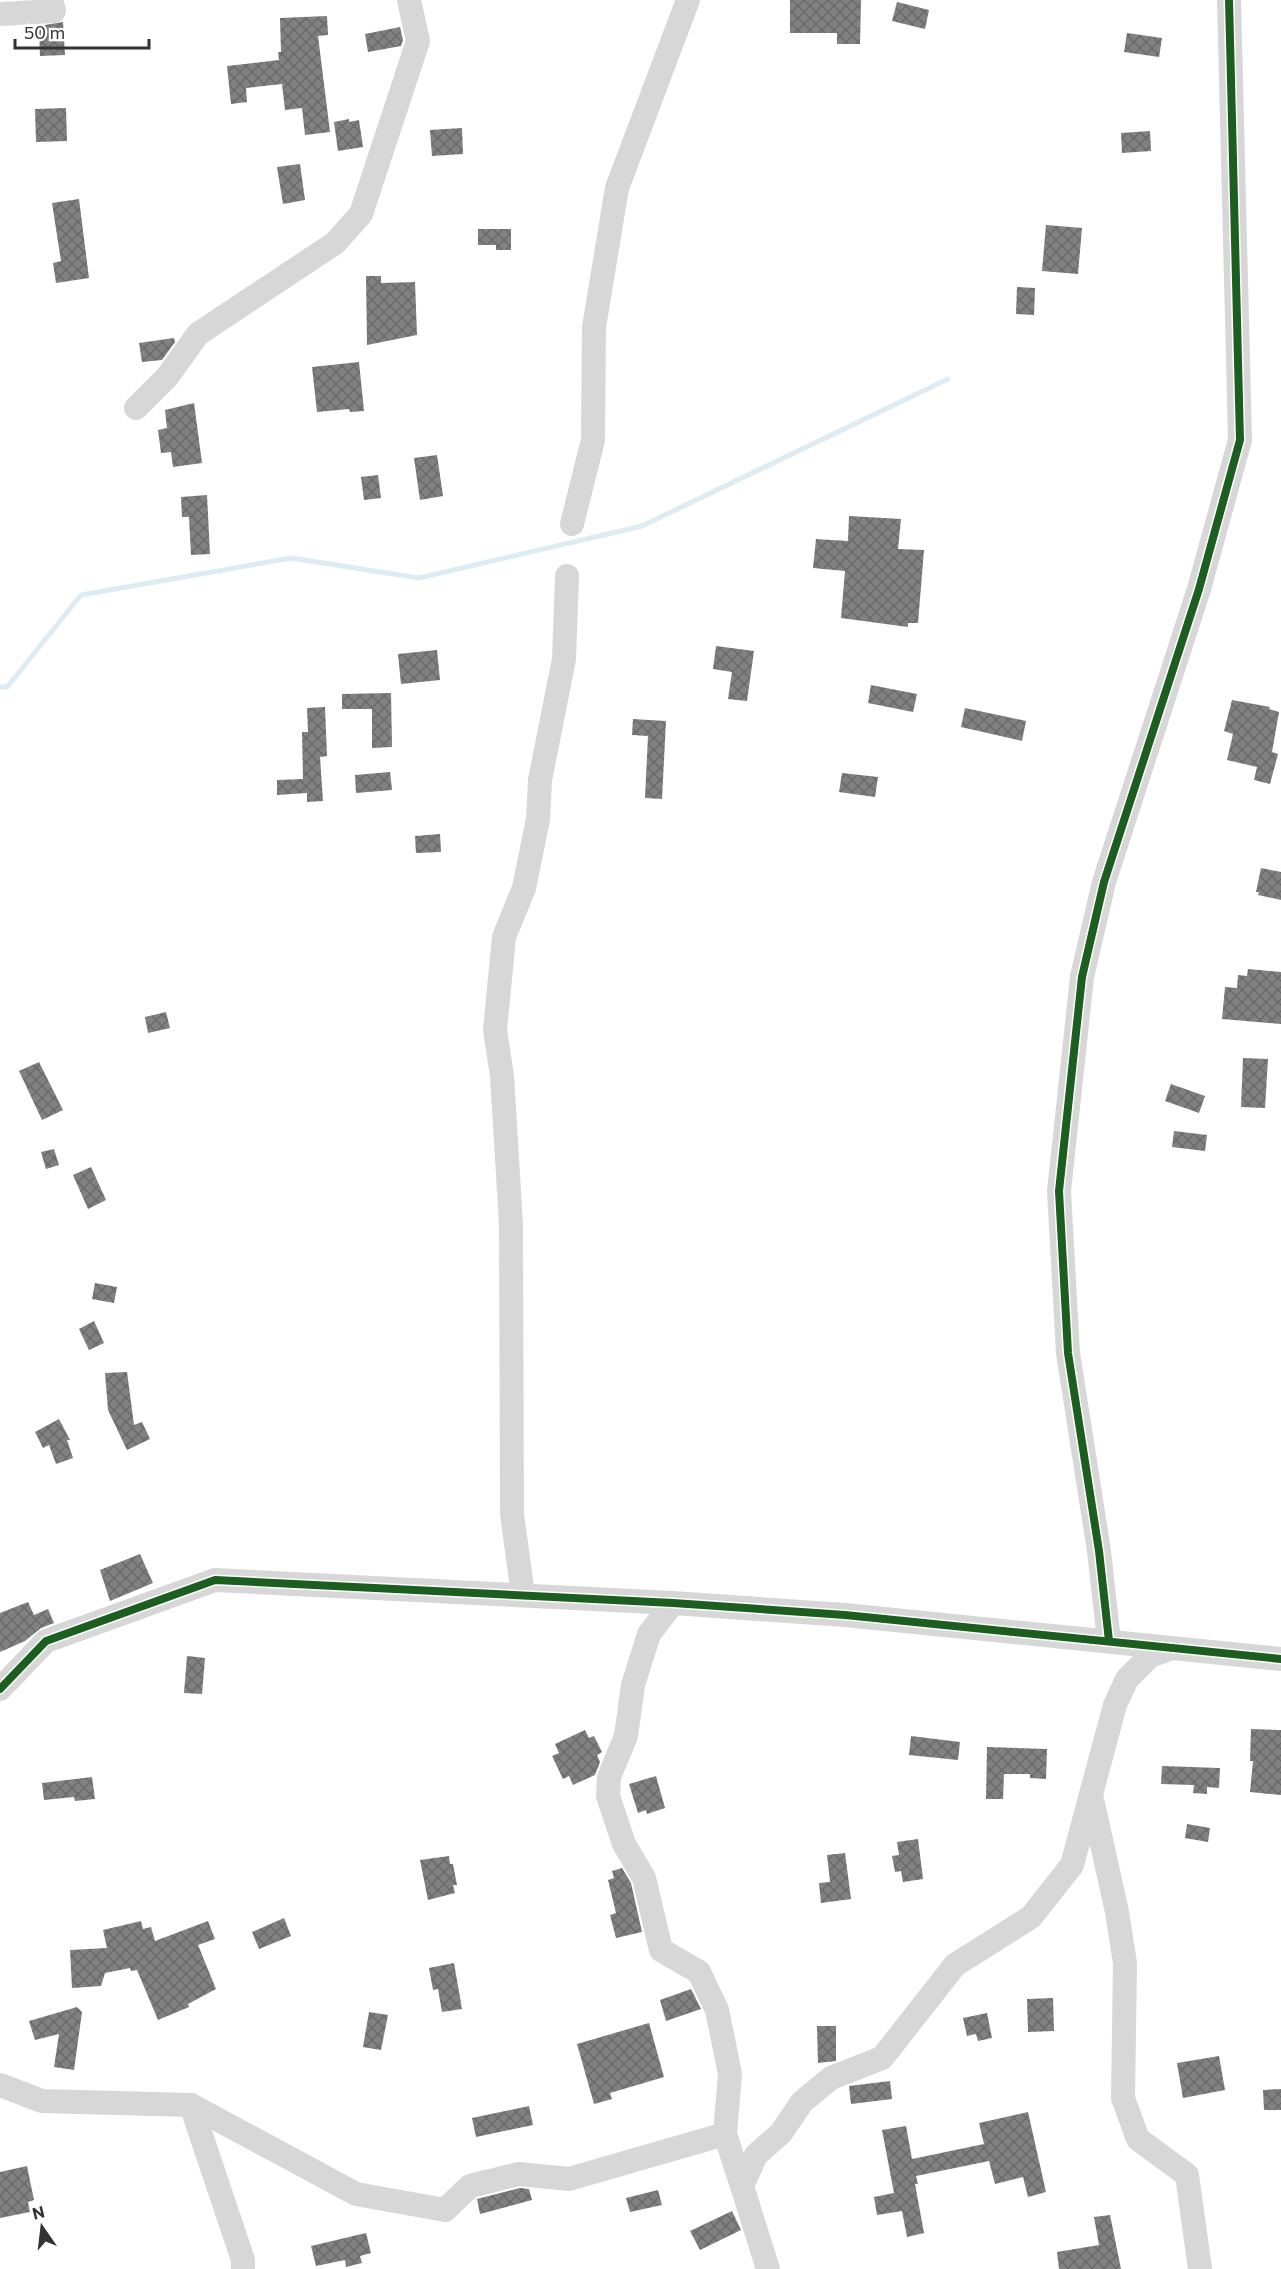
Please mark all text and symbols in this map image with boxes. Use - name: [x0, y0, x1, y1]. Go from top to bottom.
- scale bar: [15, 12, 148, 50]
- text: 50 m: [24, 21, 65, 43]
- north arrow: [12, 2197, 72, 2257]
- text: N: [30, 2201, 46, 2223]

